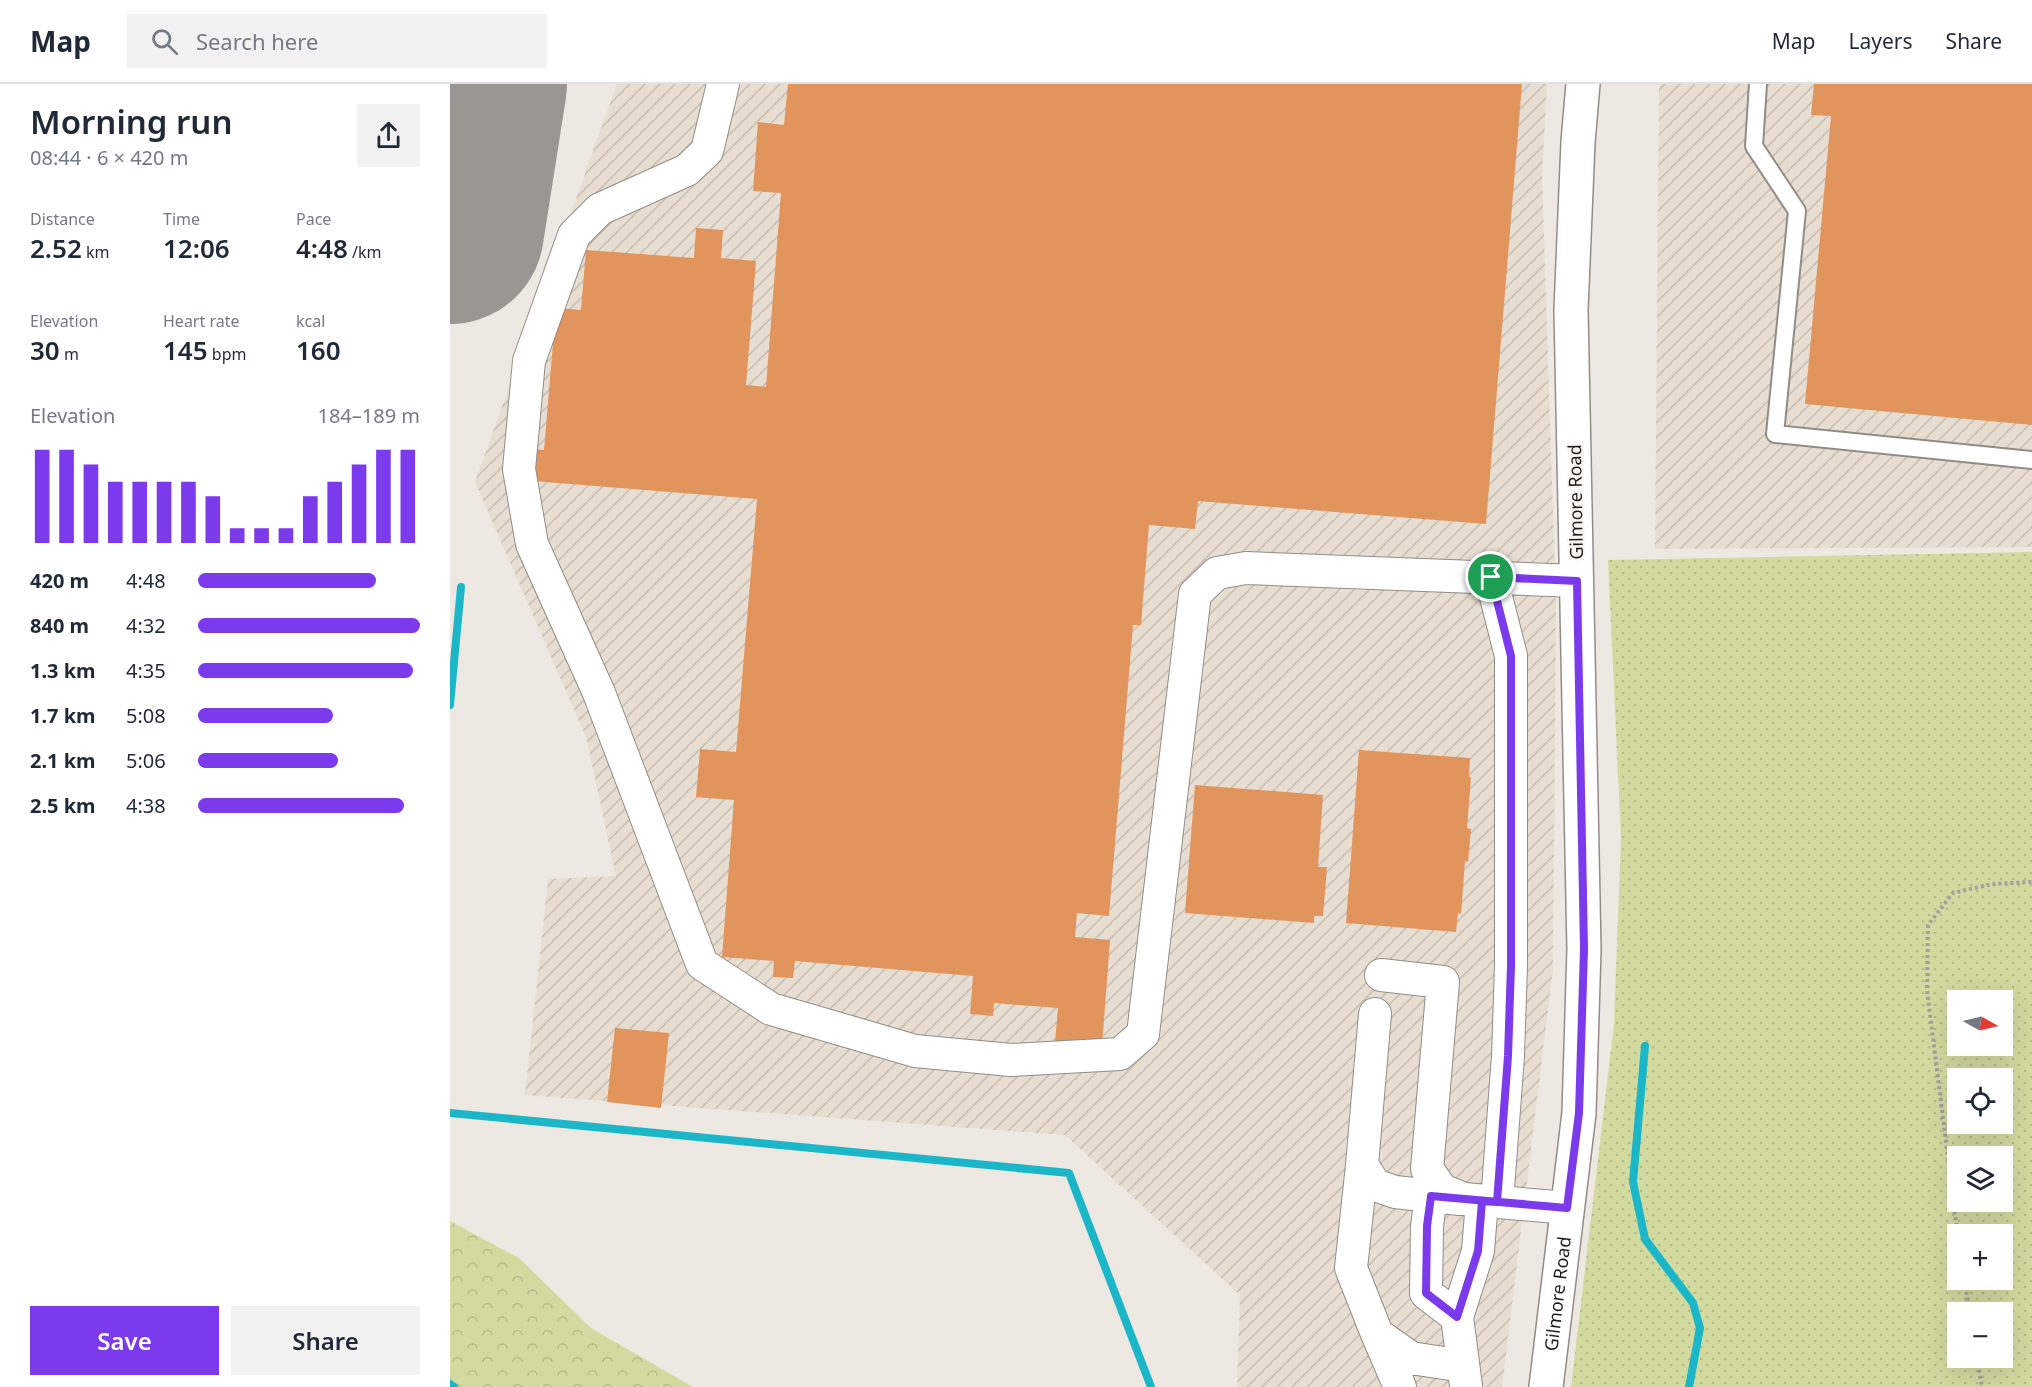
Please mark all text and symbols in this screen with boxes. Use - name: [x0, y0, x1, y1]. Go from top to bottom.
- search box: [127, 14, 547, 68]
- text: Map: [30, 22, 91, 60]
- icon: search: [148, 25, 181, 58]
- text: Search here: [196, 26, 318, 56]
- text: Map: [1772, 27, 1816, 55]
- text: Layers: [1849, 27, 1913, 55]
- text: Share: [1946, 27, 2002, 55]
- text: Morning run: [30, 99, 232, 144]
- button: share: [357, 104, 420, 167]
- text: 08:44 · 6 × 420 m: [30, 144, 188, 171]
- text: Distance: [30, 208, 95, 230]
- text: Time: [163, 208, 200, 230]
- text: Pace: [296, 208, 331, 230]
- text: 2.52: [30, 230, 82, 266]
- text: 12:06: [163, 230, 230, 266]
- text: 4:48: [296, 230, 348, 266]
- text: km: [82, 241, 109, 263]
- text: /km: [348, 241, 381, 263]
- text: Elevation: [30, 310, 98, 332]
- text: Heart rate: [163, 310, 239, 332]
- text: kcal: [296, 310, 325, 332]
- text: 30: [30, 332, 60, 368]
- text: 145: [163, 332, 208, 368]
- text: 160: [296, 332, 341, 368]
- text: m: [60, 343, 79, 365]
- text: bpm: [208, 343, 246, 365]
- text: Elevation: [30, 402, 115, 429]
- text: 184–189 m: [317, 402, 420, 429]
- street label: Gilmore Road: [1562, 444, 1588, 560]
- pin: [1465, 551, 1516, 602]
- icon: arrive: [1474, 560, 1507, 593]
- text: 420 m: [30, 567, 89, 594]
- text: 4:48: [126, 567, 166, 594]
- text: 840 m: [30, 612, 89, 639]
- text: 4:32: [126, 612, 166, 639]
- text: 1.3 km: [30, 657, 96, 684]
- text: 4:35: [126, 657, 166, 684]
- text: 1.7 km: [30, 702, 96, 729]
- text: 5:08: [126, 702, 166, 729]
- text: 2.1 km: [30, 747, 96, 774]
- text: 5:06: [126, 747, 166, 774]
- text: 2.5 km: [30, 792, 96, 819]
- text: 4:38: [126, 792, 166, 819]
- north arrow: [1947, 990, 2013, 1056]
- map controls: [1947, 990, 2013, 1368]
- button: locate: [1947, 1068, 2013, 1134]
- button: layers: [1947, 1146, 2013, 1212]
- button: +: [1947, 1224, 2013, 1290]
- street label: Gilmore Road: [1538, 1235, 1576, 1352]
- button: −: [1947, 1302, 2013, 1368]
- button: Save: [30, 1306, 219, 1375]
- button: Share: [231, 1306, 420, 1375]

